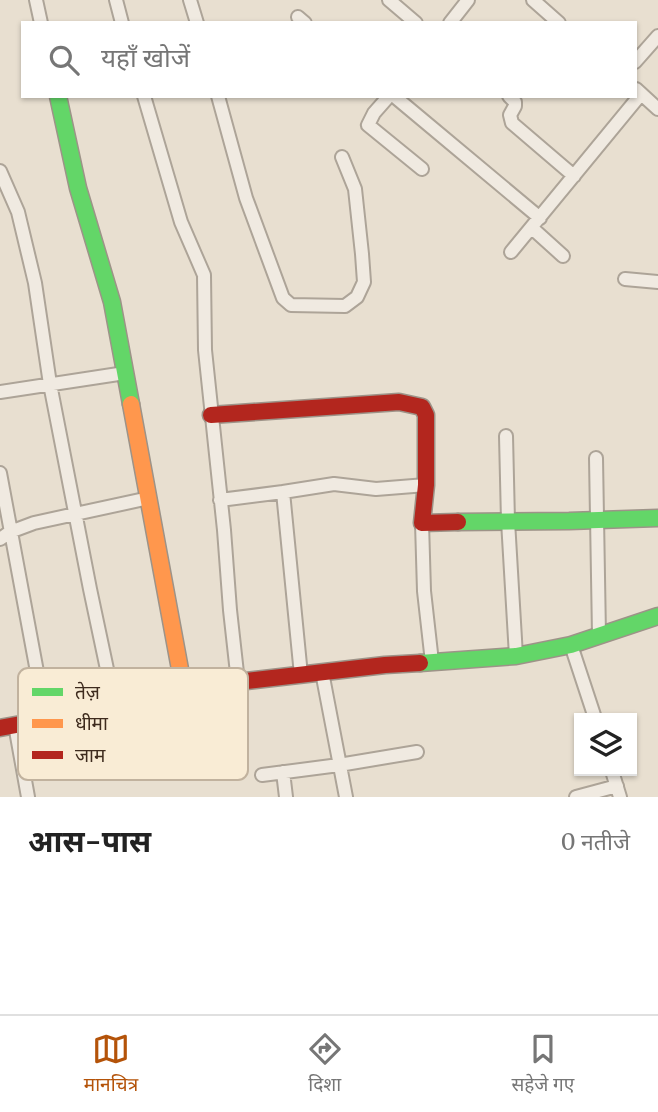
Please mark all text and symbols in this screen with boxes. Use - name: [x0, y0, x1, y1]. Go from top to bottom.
- search box: [21, 21, 637, 98]
- icon: search: [45, 41, 83, 79]
- text: यहाँ खोजें: [101, 41, 190, 74]
- legend: [18, 668, 248, 780]
- text: तेज़: [75, 680, 101, 704]
- text: धीमा: [75, 711, 109, 735]
- map controls: [574, 713, 637, 776]
- button: layers: [574, 713, 637, 776]
- text: जाम: [75, 743, 106, 767]
- text: आस-पास: [28, 822, 151, 860]
- text: 0 नतीजे: [561, 827, 630, 856]
- tab: मानचित्र: [84, 1030, 138, 1099]
- tab: दिशा: [306, 1030, 344, 1099]
- tab: सहेजे गए: [511, 1030, 574, 1099]

